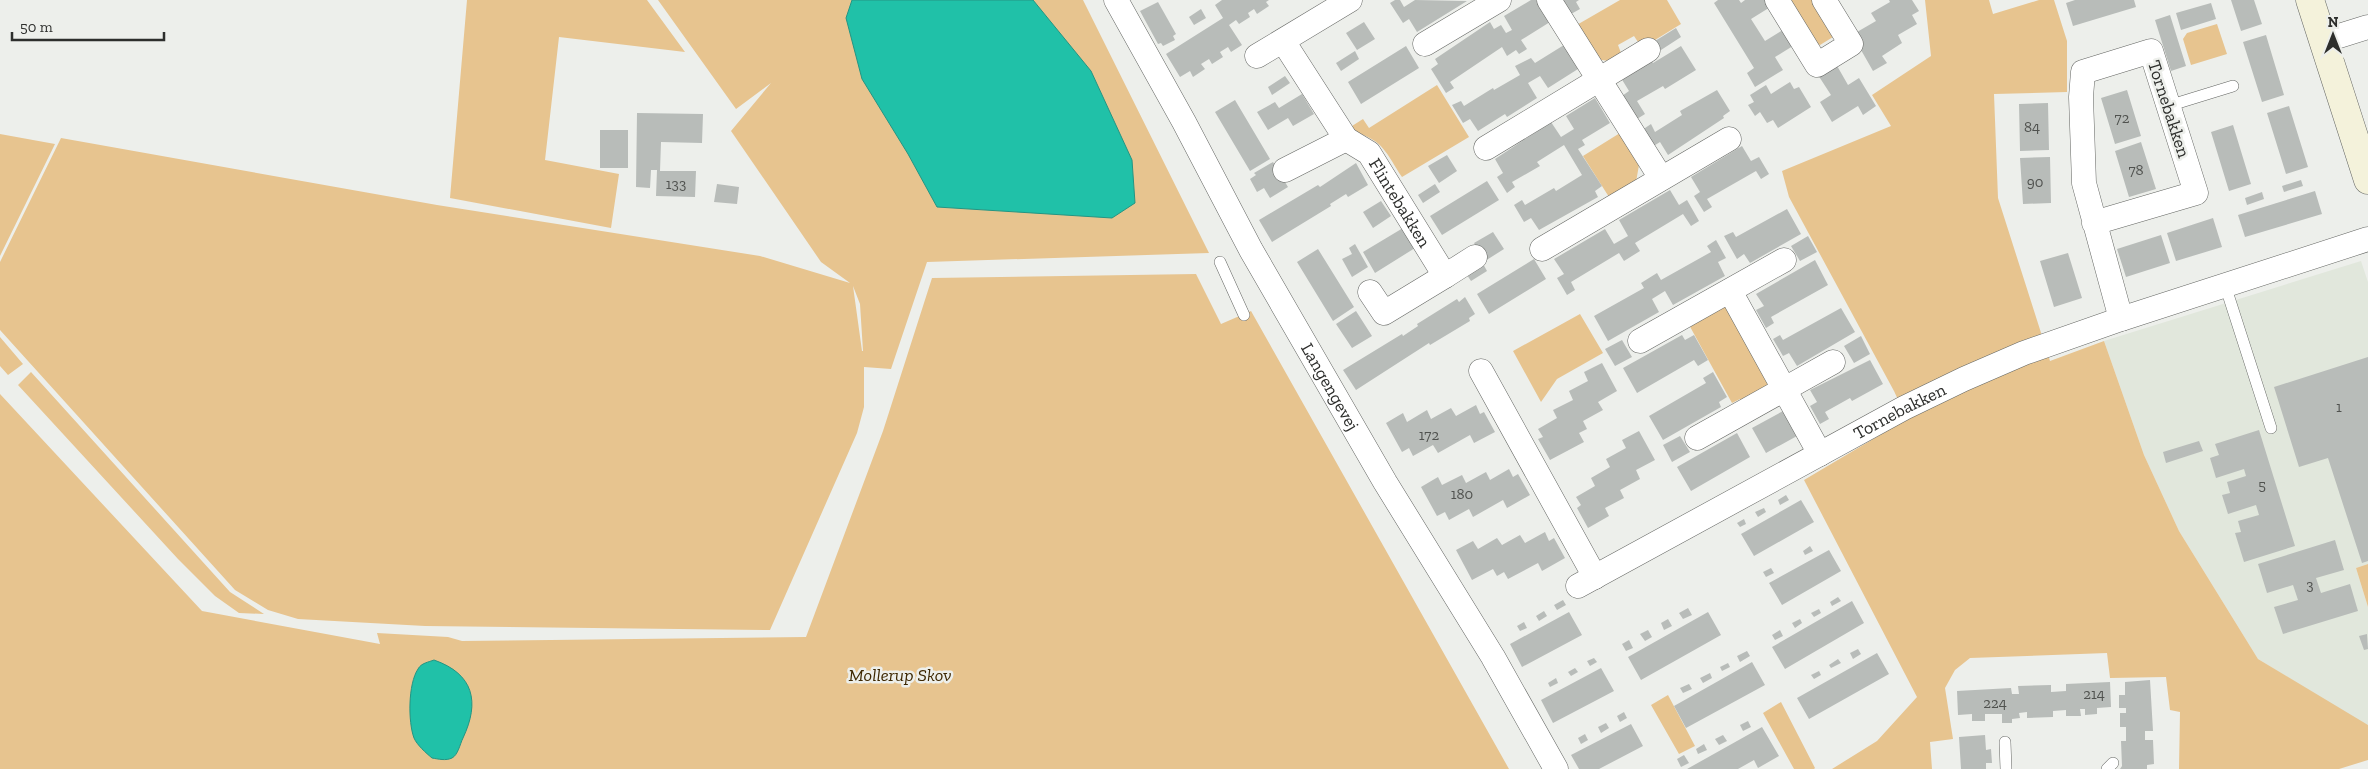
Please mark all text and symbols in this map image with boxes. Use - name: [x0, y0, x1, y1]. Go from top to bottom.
- scale bar: [12, 10, 165, 42]
- north arrow: [2308, 10, 2358, 60]
- text: N: [2328, 14, 2339, 31]
- text: 50 m: [20, 18, 53, 36]
- street label: Tornebakken: [2143, 58, 2195, 161]
- house number: 72: [2115, 109, 2130, 127]
- house number: 84: [2024, 118, 2040, 136]
- street label: Flintebakken: [1364, 154, 1436, 252]
- house number: 78: [2128, 161, 2144, 179]
- house number: 90: [2027, 173, 2043, 191]
- house number: 133: [666, 175, 686, 193]
- street label: Langengevej: [1296, 339, 1364, 434]
- street label: Tornebakken: [1850, 378, 1950, 444]
- house number: 1: [2336, 398, 2342, 416]
- house number: 172: [1419, 426, 1439, 444]
- house number: 5: [2258, 476, 2266, 494]
- house number: 180: [1451, 485, 1473, 503]
- house number: 3: [2306, 576, 2314, 594]
- park label: Mollerup Skov: [849, 664, 952, 686]
- house number: 214: [2083, 685, 2105, 703]
- house number: 224: [1983, 694, 2007, 712]

